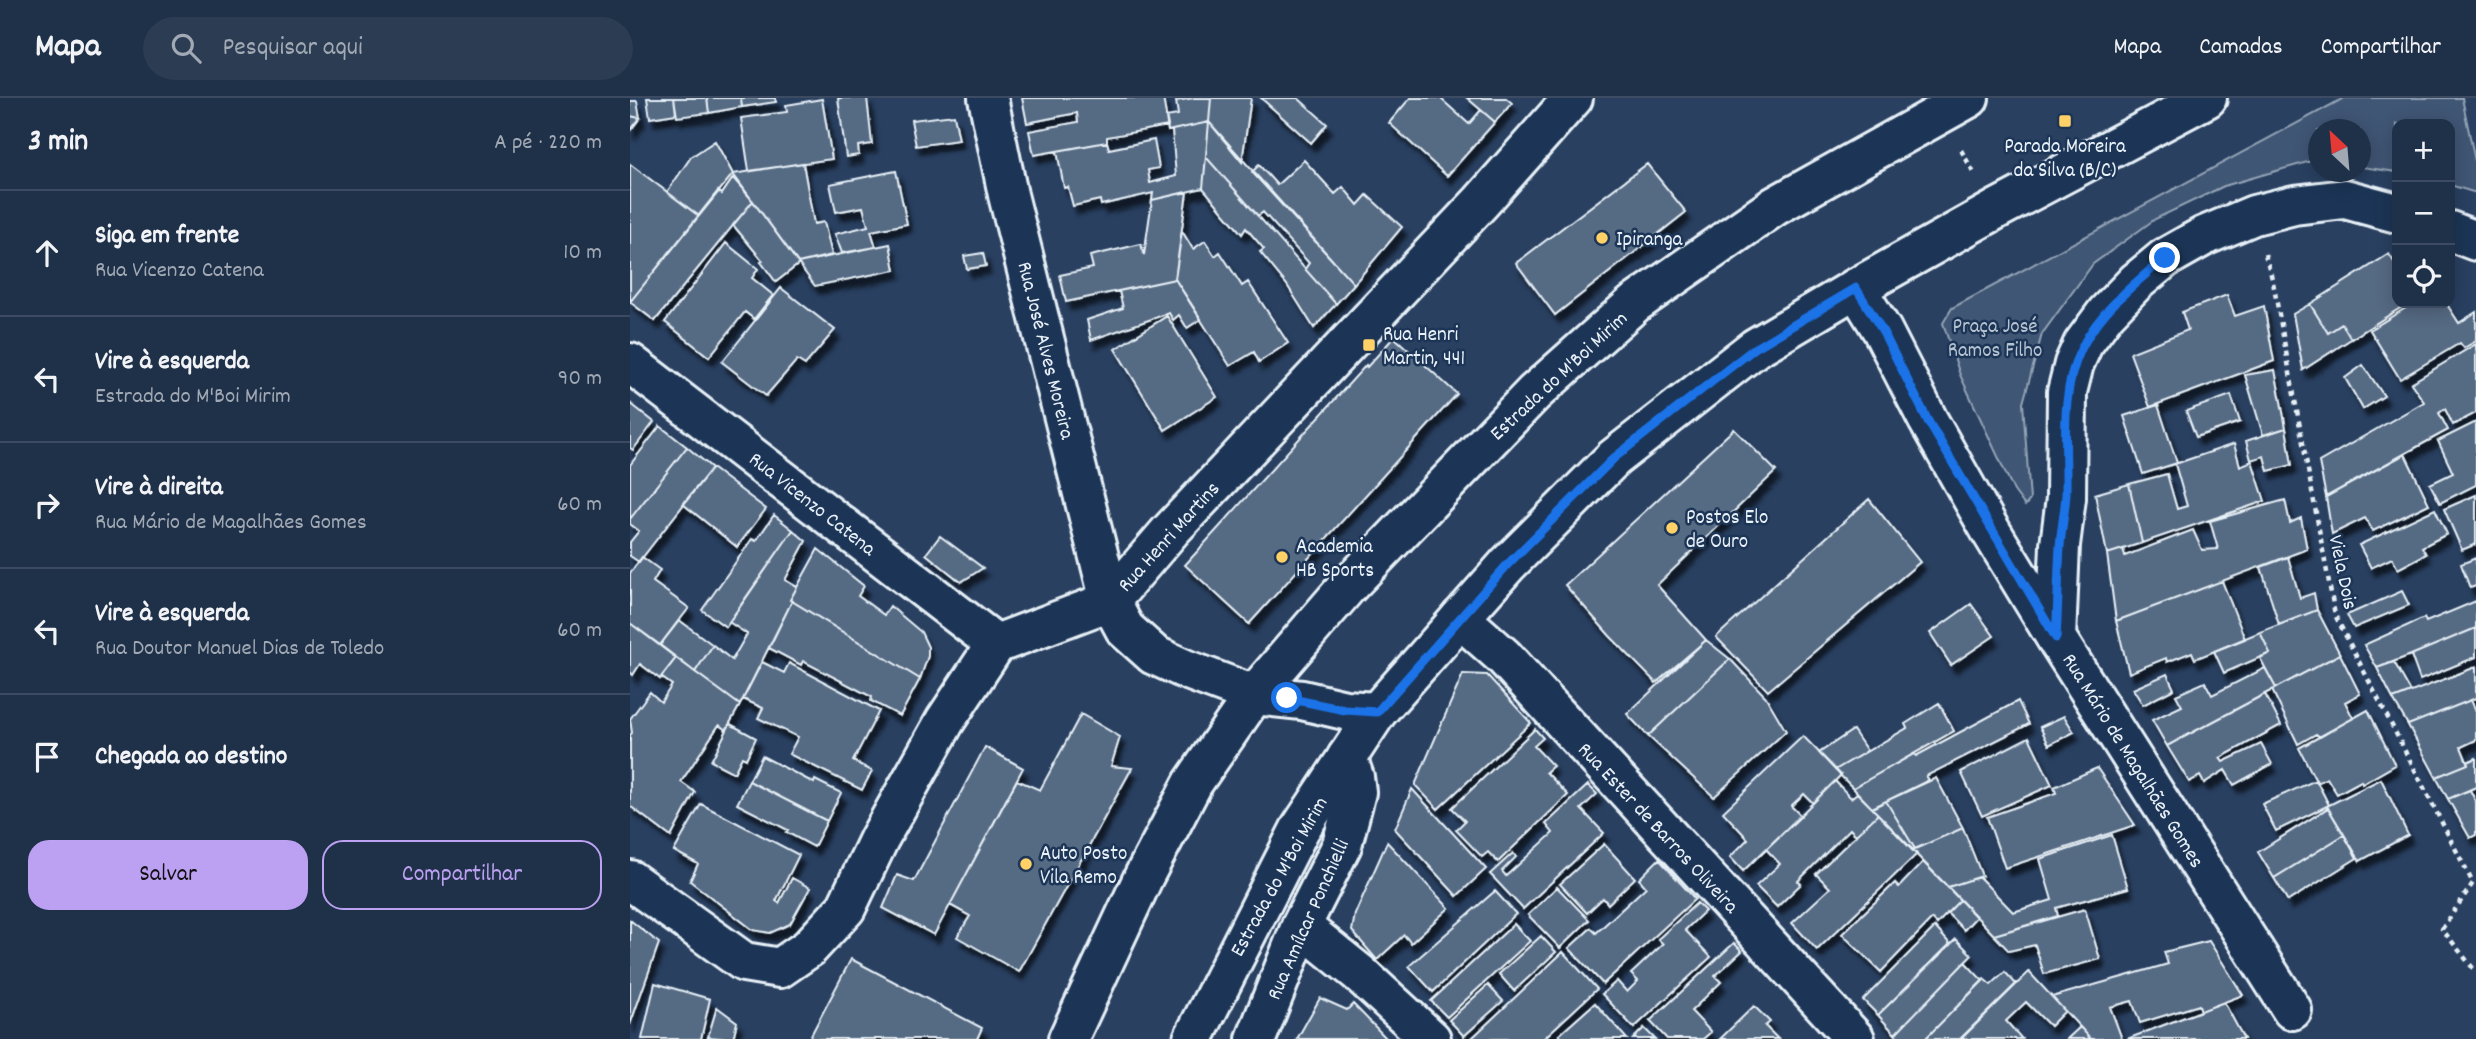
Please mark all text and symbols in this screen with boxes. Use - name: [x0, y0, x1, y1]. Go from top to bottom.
- search box: [143, 17, 633, 80]
- text: Mapa: [35, 25, 101, 72]
- icon: search: [167, 29, 205, 67]
- text: Pesquisar aqui: [223, 30, 363, 67]
- text: Mapa: [2114, 31, 2161, 65]
- text: Camadas: [2199, 31, 2283, 65]
- text: Compartilhar: [2321, 31, 2441, 65]
- marker: Parada Moreira da Silva (B/C): [2057, 113, 2073, 129]
- north arrow: [2308, 119, 2371, 182]
- map controls: [2392, 119, 2455, 308]
- button: +: [2392, 119, 2455, 182]
- text: 3 min: [28, 122, 88, 165]
- text: A pé · 220 m: [494, 127, 602, 160]
- place label: Parada Moreira da Silva (B/C): [2004, 133, 2127, 187]
- button: −: [2392, 182, 2455, 245]
- text: Siga em frente: [95, 218, 239, 255]
- place label: Ipiranga: [1616, 226, 1684, 256]
- marker: Ipiranga: [1594, 230, 1610, 246]
- icon: ahead: [28, 234, 66, 272]
- text: 10 m: [563, 237, 602, 270]
- route end: [2149, 242, 2180, 273]
- button: locate: [2392, 245, 2455, 308]
- text: Rua Vicenzo Catena: [95, 255, 264, 288]
- street label: Rua José Alves Moreira: [1008, 259, 1081, 444]
- street label: Estrada do M'Boi Mirim: [1484, 305, 1636, 449]
- park label: Praça José Ramos Filho: [1948, 313, 2042, 367]
- place label: Rua Henri Martin, 441: [1383, 321, 1465, 375]
- marker: Rua Henri Martin, 441: [1361, 337, 1377, 353]
- text: Vire à esquerda: [95, 344, 249, 381]
- icon: left: [28, 360, 66, 398]
- text: 90 m: [558, 363, 602, 396]
- text: Estrada do M'Boi Mirim: [95, 381, 291, 414]
- street label: Rua Vicenzo Catena: [741, 446, 882, 565]
- text: Vire à direita: [95, 470, 223, 507]
- street label: Rua Henri Martins: [1112, 476, 1228, 600]
- icon: right: [28, 486, 66, 524]
- text: 60 m: [557, 489, 602, 522]
- place label: Postos Elo de Ouro: [1686, 504, 1768, 558]
- text: Rua Mário de Magalhães Gomes: [95, 507, 367, 540]
- marker: Postos Elo de Ouro: [1664, 520, 1680, 536]
- street label: Viela Dois: [2319, 532, 2364, 613]
- place label: Academia HB Sports: [1296, 533, 1374, 587]
- marker: Academia HB Sports: [1274, 549, 1290, 565]
- text: Vire à esquerda: [95, 596, 249, 633]
- icon: left: [28, 612, 66, 650]
- text: 60 m: [557, 615, 602, 648]
- text: Rua Doutor Manuel Dias de Toledo: [95, 633, 384, 666]
- street label: Rua Mário de Magalhães Gomes: [2053, 648, 2210, 875]
- route start: [1271, 682, 1302, 713]
- street label: Rua Ester de Barros Oliveira: [1569, 737, 1745, 922]
- icon: arrive: [28, 738, 66, 776]
- text: Chegada ao destino: [95, 739, 287, 776]
- street label: Estrada do M'Boi Mirim: [1224, 792, 1337, 963]
- street label: Rua Amílcar Ponchielli: [1261, 835, 1359, 1005]
- button: Salvar: [28, 840, 308, 910]
- button: Compartilhar: [322, 840, 602, 910]
- place label: Auto Posto Vila Remo: [1040, 840, 1127, 894]
- marker: Auto Posto Vila Remo: [1018, 856, 1034, 872]

